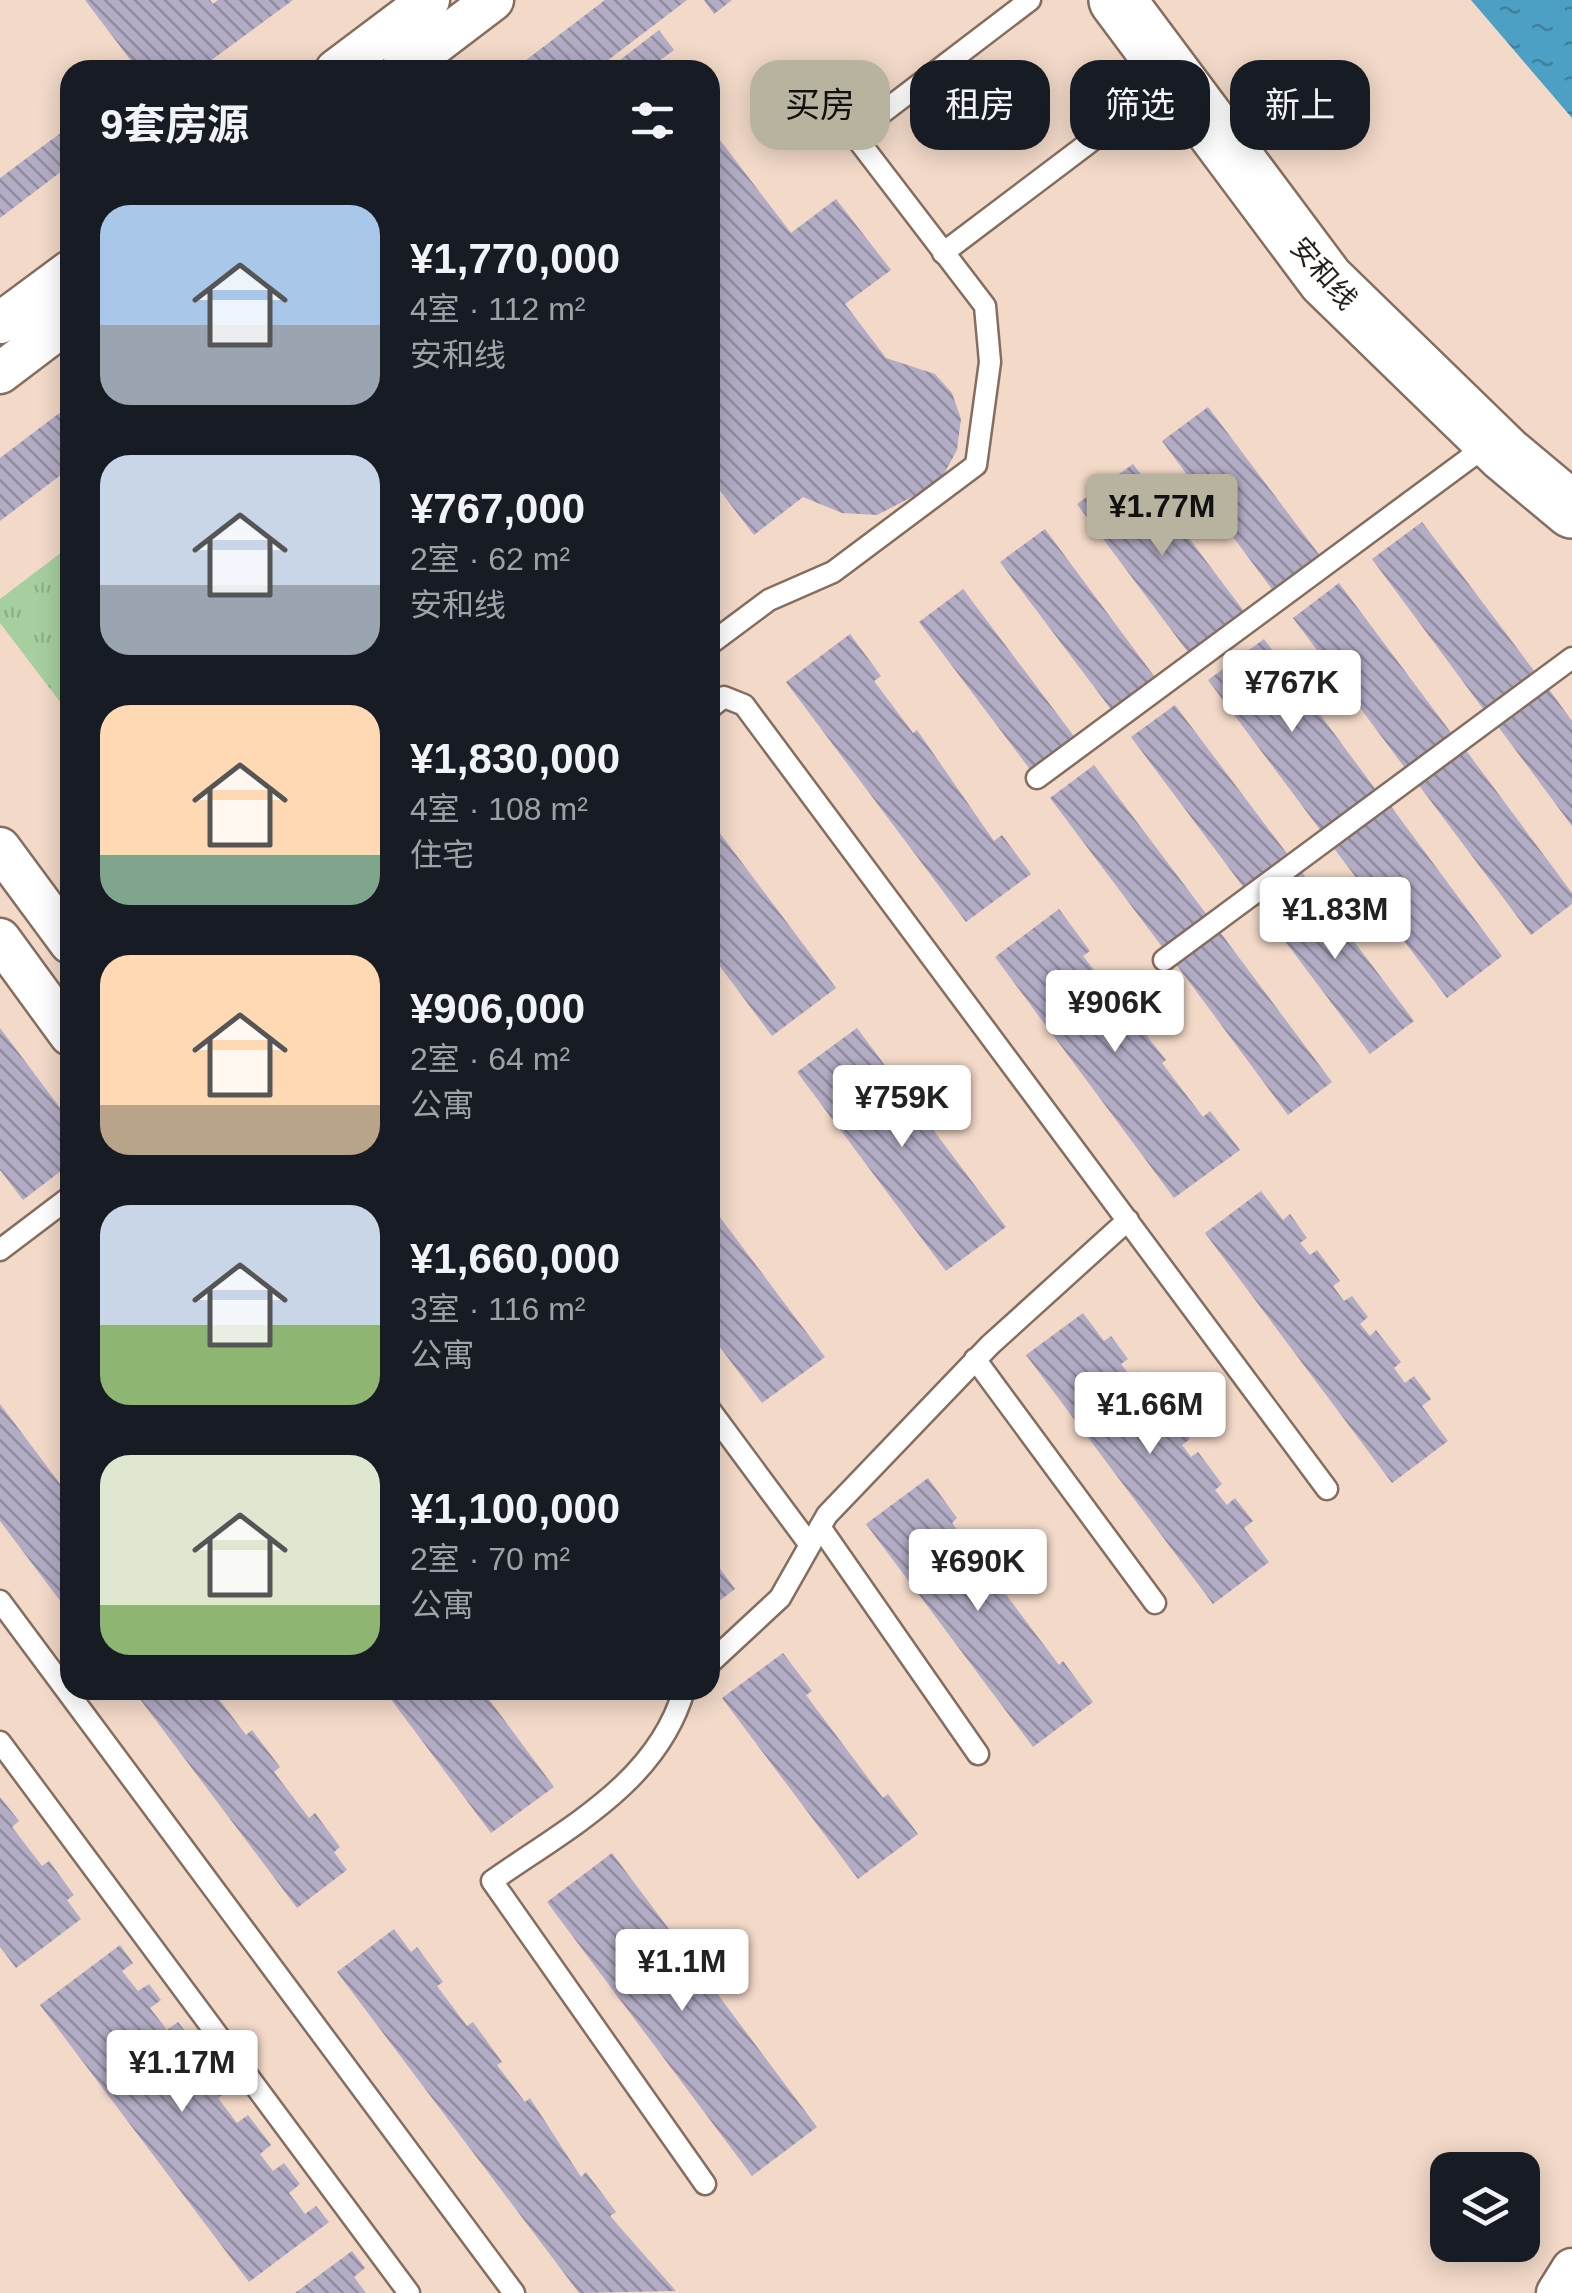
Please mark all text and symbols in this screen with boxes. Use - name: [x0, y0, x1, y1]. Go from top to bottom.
- chip: 买房: [750, 60, 890, 150]
- chip: 租房: [910, 60, 1050, 150]
- chip: 筛选: [1070, 60, 1210, 150]
- chip: 新上: [1230, 60, 1370, 150]
- icon: filters: [625, 93, 680, 148]
- text: 9套房源: [100, 101, 249, 148]
- street label: 安和线: [1284, 231, 1363, 315]
- text: ¥1,770,000: [410, 235, 620, 282]
- icon: home: [180, 245, 300, 365]
- text: 4室 · 112 m²: [410, 291, 585, 327]
- text: 安和线: [410, 337, 506, 373]
- pin: ¥1.77M: [1081, 474, 1243, 559]
- text: ¥767,000: [410, 485, 585, 532]
- text: ¥1.77M: [1109, 488, 1215, 524]
- icon: home: [180, 495, 300, 615]
- text: 2室 · 62 m²: [410, 541, 570, 577]
- text: 安和线: [410, 587, 506, 623]
- pin: ¥767K: [1222, 650, 1362, 735]
- text: ¥767K: [1245, 664, 1339, 700]
- text: ¥1,830,000: [410, 735, 620, 782]
- icon: home: [180, 745, 300, 865]
- text: 4室 · 108 m²: [410, 791, 588, 827]
- text: 住宅: [410, 837, 474, 873]
- pin: ¥1.83M: [1254, 877, 1416, 962]
- text: ¥1.83M: [1282, 891, 1388, 927]
- pin: ¥906K: [1045, 970, 1185, 1055]
- text: ¥906K: [1068, 984, 1162, 1020]
- text: ¥906,000: [410, 985, 585, 1032]
- icon: home: [180, 995, 300, 1115]
- text: 2室 · 64 m²: [410, 1041, 570, 1077]
- pin: ¥759K: [832, 1065, 972, 1150]
- text: ¥759K: [855, 1079, 949, 1115]
- text: 公寓: [410, 1087, 474, 1123]
- text: ¥1,660,000: [410, 1235, 620, 1282]
- icon: home: [180, 1245, 300, 1365]
- text: 3室 · 116 m²: [410, 1291, 585, 1327]
- text: 公寓: [410, 1337, 474, 1373]
- pin: ¥1.66M: [1069, 1372, 1231, 1457]
- text: ¥1.66M: [1097, 1386, 1203, 1422]
- text: ¥1,100,000: [410, 1485, 620, 1532]
- icon: home: [180, 1495, 300, 1615]
- pin: ¥690K: [908, 1529, 1048, 1614]
- text: 2室 · 70 m²: [410, 1541, 570, 1577]
- text: ¥690K: [931, 1543, 1025, 1579]
- text: 公寓: [410, 1587, 474, 1623]
- pin: ¥1.1M: [612, 1929, 752, 2014]
- text: ¥1.1M: [638, 1943, 726, 1979]
- pin: ¥1.17M: [101, 2030, 263, 2115]
- text: ¥1.17M: [129, 2044, 235, 2080]
- map controls: [1430, 2152, 1540, 2262]
- button: layers: [1430, 2152, 1540, 2262]

